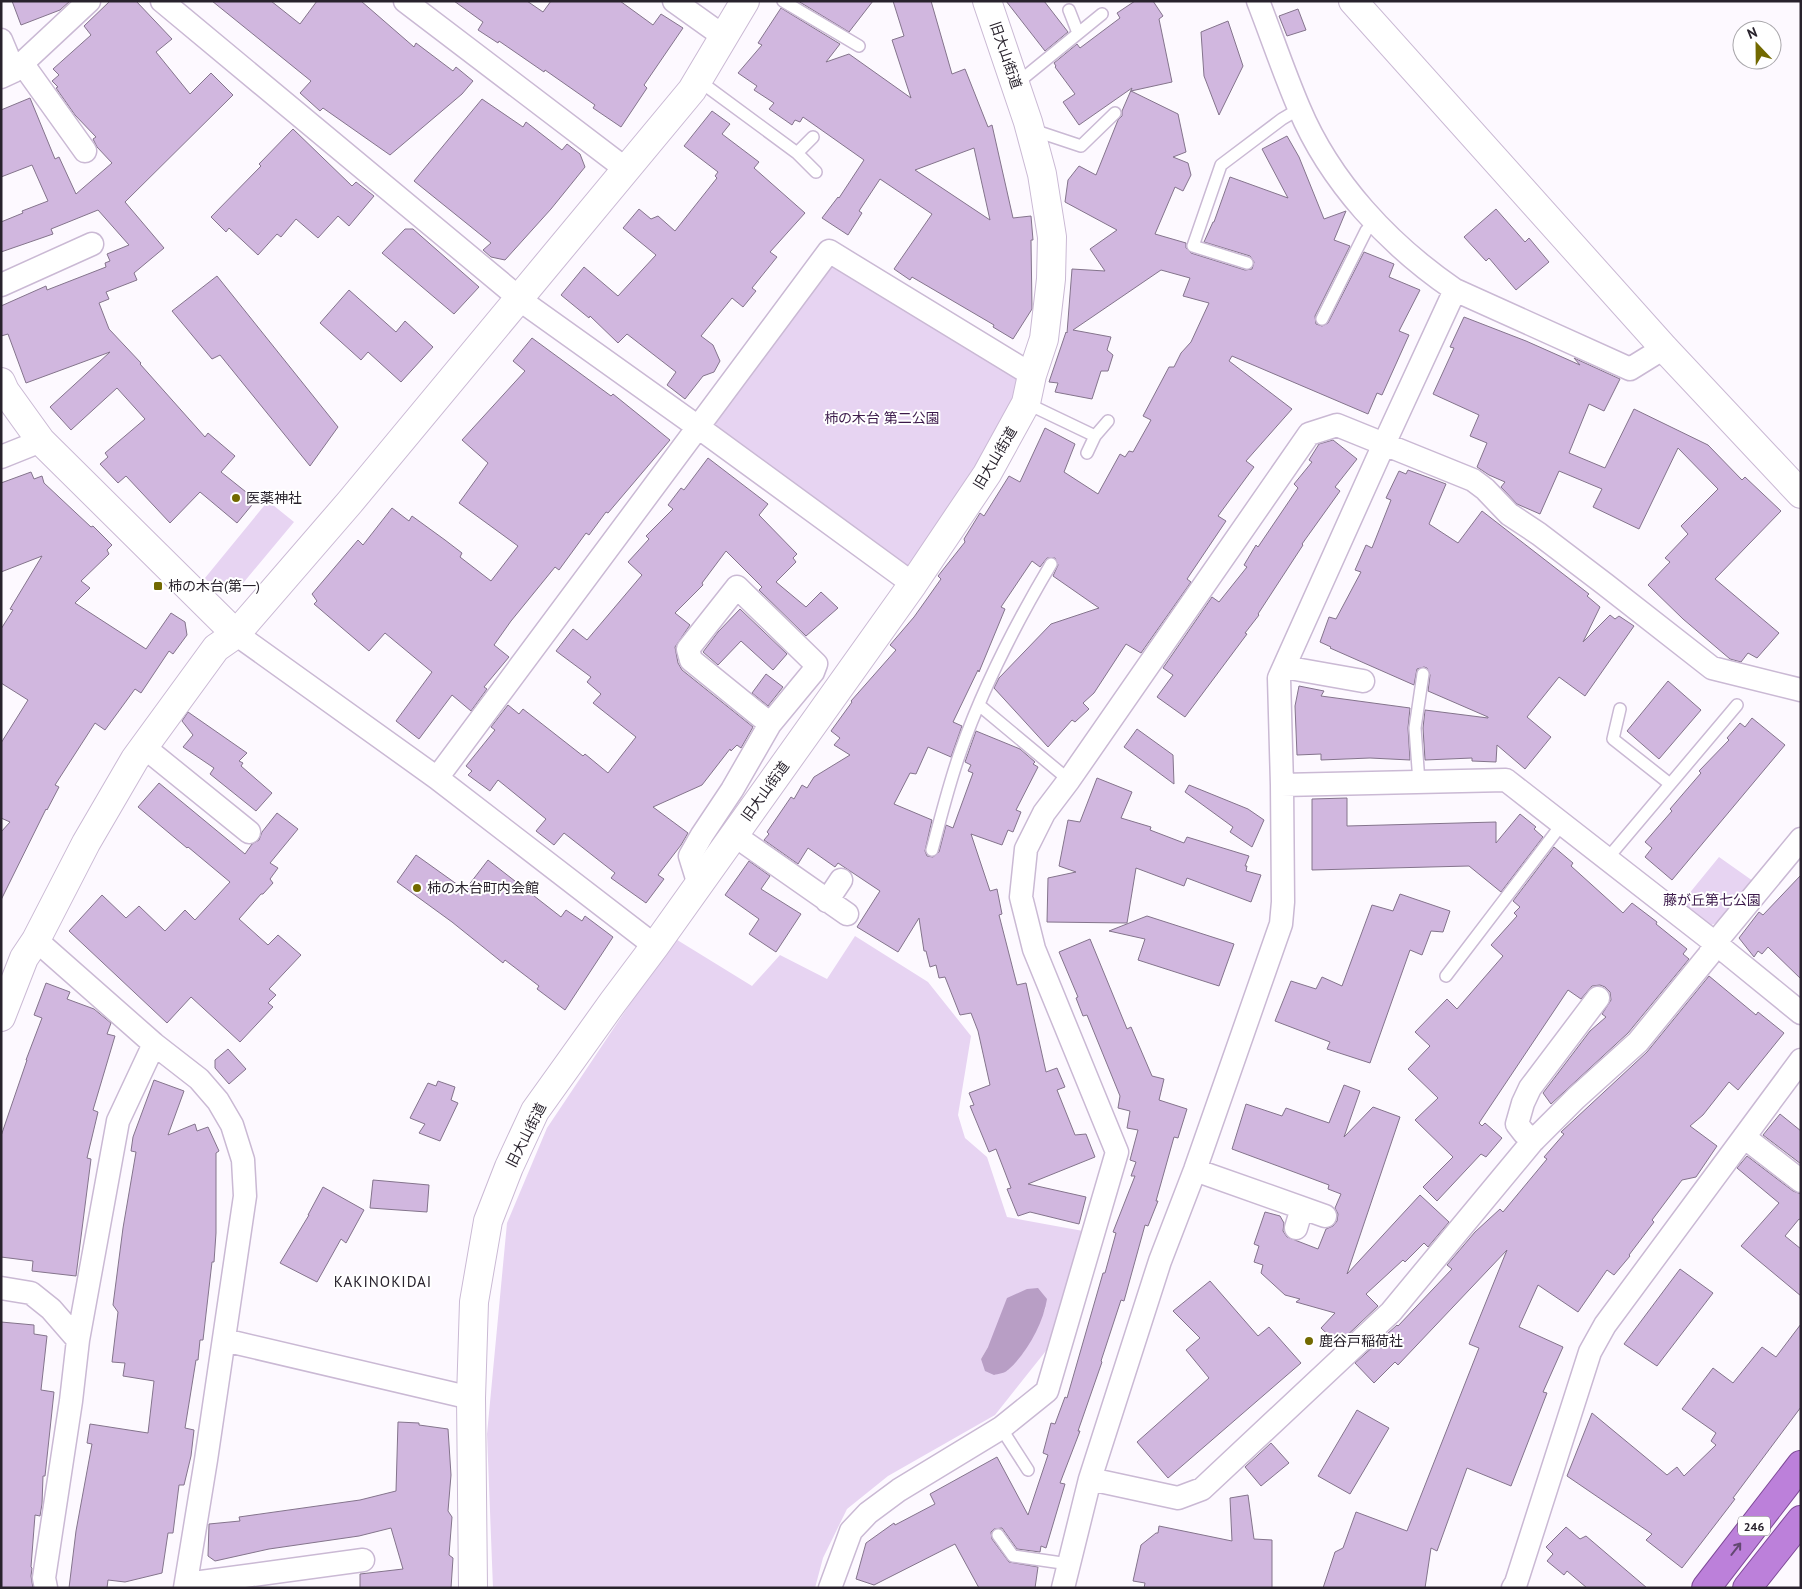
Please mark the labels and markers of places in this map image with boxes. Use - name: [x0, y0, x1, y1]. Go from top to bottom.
- place label: 医薬神社: [246, 489, 302, 507]
- marker: 医薬神社: [230, 492, 242, 504]
- place label: 柿の木台(第一): [168, 577, 260, 595]
- marker: 柿の木台(第一): [152, 580, 164, 592]
- place label: 柿の木台町内会館: [427, 879, 539, 897]
- marker: 柿の木台町内会館: [411, 882, 423, 894]
- place label: 鹿谷戸稲荷社: [1319, 1332, 1403, 1350]
- marker: 鹿谷戸稲荷社: [1303, 1335, 1315, 1347]

